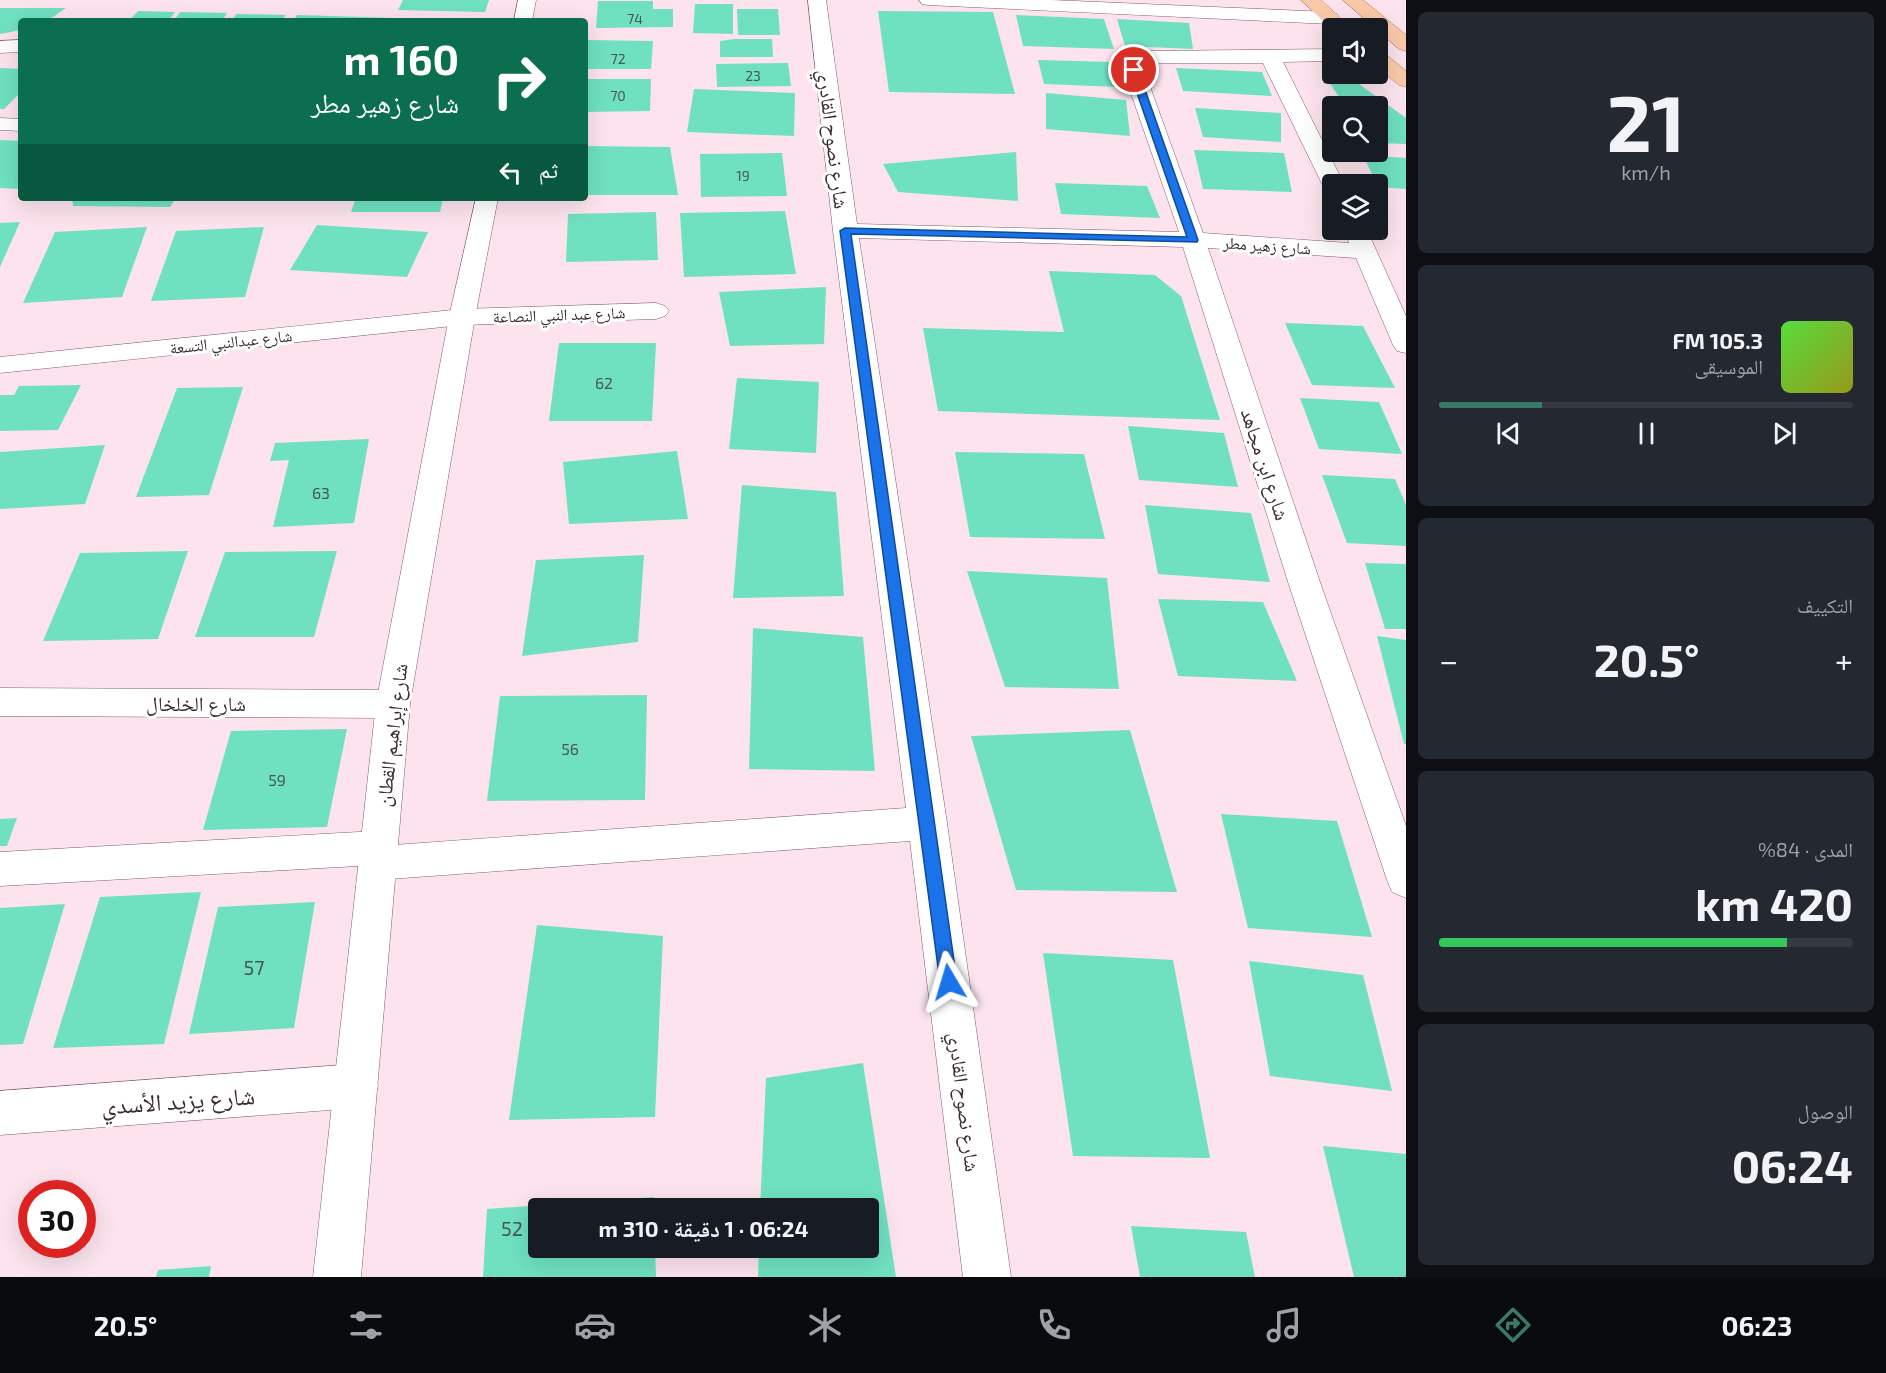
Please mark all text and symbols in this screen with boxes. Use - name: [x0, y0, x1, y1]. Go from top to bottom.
- house number: 74: [627, 10, 643, 27]
- map controls: [1322, 18, 1388, 240]
- button: sound: [1322, 18, 1388, 84]
- text: 160 m: [343, 33, 459, 83]
- icon: right: [480, 42, 558, 120]
- pin: [1108, 44, 1159, 95]
- house number: 72: [610, 50, 626, 67]
- icon: arrive: [1117, 53, 1150, 86]
- house number: 23: [745, 67, 761, 84]
- street label: شارع نصوح القادري: [809, 68, 854, 211]
- text: 21: [1607, 74, 1686, 168]
- text: شارع زهير مطر: [311, 86, 459, 118]
- house number: 70: [610, 87, 626, 104]
- button: search: [1322, 96, 1388, 162]
- icon: left: [494, 156, 527, 189]
- text: ثم: [539, 156, 558, 182]
- text: km/h: [1621, 160, 1671, 184]
- house number: 19: [736, 167, 750, 184]
- button: layers: [1322, 174, 1388, 240]
- street label: شارع زهير مطر: [1221, 232, 1312, 260]
- street label: شارع عبد النبي النصاعة: [492, 302, 626, 330]
- street label: شارع عبدالنبي التسعة: [169, 325, 294, 361]
- text: 105.3 FM: [1672, 327, 1763, 353]
- text: الموسيقى: [1695, 354, 1763, 378]
- house number: 62: [595, 373, 613, 392]
- street label: شارع ابن مجاهد: [1235, 405, 1295, 524]
- icon: previous: [1492, 417, 1525, 450]
- icon: pause: [1630, 417, 1663, 450]
- icon: next: [1768, 417, 1801, 450]
- house number: 63: [312, 483, 330, 502]
- text: التكييف: [1797, 593, 1853, 617]
- text: 20.5°: [1594, 632, 1699, 686]
- text: −: [1439, 640, 1458, 680]
- text: +: [1835, 640, 1853, 680]
- street label: شارع إبراهيم القطان: [370, 662, 415, 808]
- street label: شارع الخلخال: [146, 691, 246, 717]
- house number: 56: [561, 739, 579, 758]
- house number: 59: [268, 770, 286, 789]
- text: المدى · 84%: [1758, 837, 1853, 861]
- text: 420 km: [1695, 876, 1853, 930]
- position arrow: [917, 950, 981, 1014]
- house number: 57: [244, 955, 264, 979]
- street label: شارع نصوح القادري: [940, 1031, 985, 1174]
- street label: شارع يزيد الأسدي: [100, 1080, 256, 1126]
- text: الوصول: [1798, 1099, 1853, 1123]
- text: 06:24: [1732, 1138, 1853, 1192]
- speed limit sign: 30: [18, 1180, 96, 1258]
- text: 06:24 · 1 دقيقة · 310 m: [599, 1215, 808, 1241]
- house number: 52: [501, 1216, 523, 1240]
- icon: filters: [345, 1304, 387, 1346]
- icon: car: [574, 1304, 616, 1346]
- icon: climate: [804, 1304, 846, 1346]
- icon: phone: [1033, 1304, 1075, 1346]
- icon: music: [1263, 1304, 1305, 1346]
- icon: directions: [1492, 1304, 1534, 1346]
- text: 20.5°: [94, 1309, 157, 1341]
- text: 06:23: [1721, 1309, 1792, 1341]

